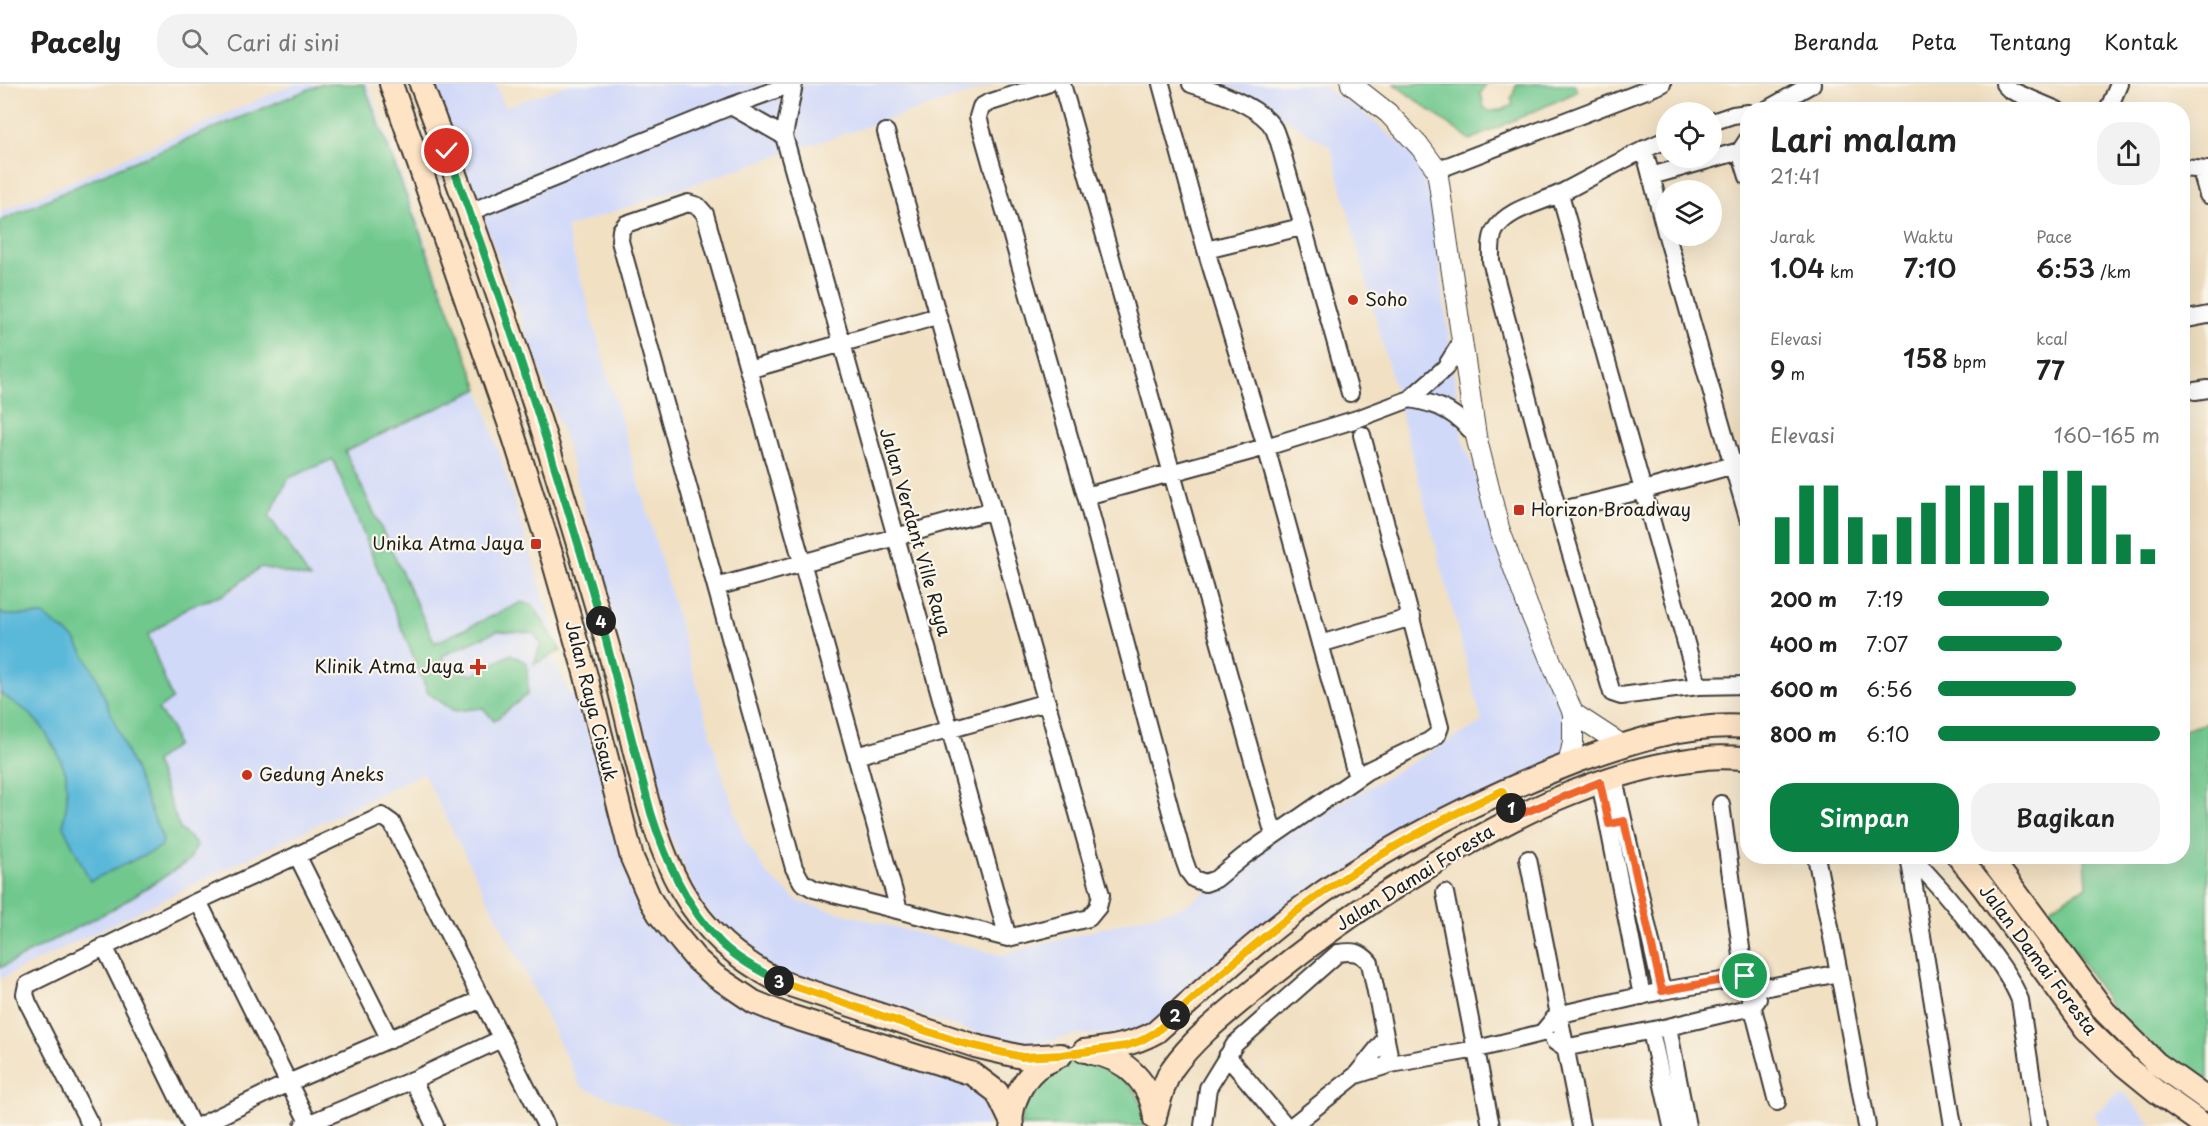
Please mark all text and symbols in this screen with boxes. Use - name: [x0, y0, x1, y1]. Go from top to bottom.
- search box: [157, 14, 577, 68]
- text: Pacely: [30, 20, 121, 63]
- icon: search: [178, 25, 211, 58]
- text: Cari di sini: [226, 25, 340, 58]
- text: Beranda: [1793, 25, 1878, 57]
- text: Peta: [1911, 25, 1956, 57]
- text: Tentang: [1989, 25, 2071, 57]
- text: Kontak: [2104, 25, 2178, 57]
- map controls: [1656, 102, 1722, 246]
- button: locate: [1656, 102, 1722, 168]
- text: Lari malam: [1770, 113, 1957, 163]
- button: share: [2097, 122, 2160, 185]
- pin: [421, 125, 472, 176]
- icon: check: [430, 134, 463, 167]
- text: 21:41: [1770, 161, 1820, 191]
- button: layers: [1656, 180, 1722, 246]
- text: Jarak: [1770, 224, 1815, 248]
- text: Waktu: [1903, 224, 1953, 248]
- text: Pace: [2036, 224, 2072, 248]
- text: 1.04: [1770, 248, 1825, 287]
- text: 7:10: [1903, 248, 1956, 287]
- text: 6:53: [2036, 248, 2095, 287]
- text: km: [1825, 259, 1854, 283]
- text: /km: [2095, 259, 2131, 283]
- place label: Soho: [1365, 285, 1408, 312]
- marker: Soho: [1346, 293, 1360, 307]
- text: Elevasi: [1770, 326, 1822, 350]
- text: kcal: [2036, 326, 2068, 350]
- text: 158: [1903, 338, 1948, 377]
- text: bpm: [1948, 349, 1987, 373]
- text: 9: [1770, 350, 1785, 389]
- text: 77: [2036, 350, 2065, 389]
- text: m: [1785, 361, 1805, 385]
- text: Elevasi: [1770, 420, 1835, 450]
- text: 160–165 m: [2054, 420, 2160, 450]
- street label: Jalan Verdant Ville Raya: [874, 424, 959, 640]
- place label: Horizon Broadway: [1531, 495, 1691, 522]
- marker: Horizon Broadway: [1512, 503, 1526, 517]
- place label: Unika Atma Jaya: [372, 529, 525, 556]
- marker: Unika Atma Jaya: [529, 537, 543, 551]
- text: 200 m: [1770, 584, 1837, 614]
- text: 7:19: [1866, 584, 1903, 614]
- pin: 4: [586, 606, 616, 636]
- text: 4: [596, 609, 606, 633]
- street label: Jalan Raya Cisauk: [559, 617, 626, 784]
- text: 400 m: [1770, 629, 1838, 659]
- text: 7:07: [1866, 629, 1908, 659]
- place label: Klinik Atma Jaya: [314, 652, 465, 679]
- marker: Klinik Atma Jaya: [469, 658, 487, 676]
- text: 600 m: [1770, 674, 1838, 704]
- text: 6:56: [1866, 674, 1913, 704]
- text: 800 m: [1770, 719, 1837, 749]
- text: 6:10: [1866, 719, 1909, 749]
- place label: Gedung Aneks: [259, 760, 384, 787]
- marker: Gedung Aneks: [240, 768, 254, 782]
- button: Simpan: [1770, 783, 1959, 852]
- button: Bagikan: [1971, 783, 2160, 852]
- pin: 1: [1496, 793, 1526, 823]
- text: 1: [1507, 796, 1515, 820]
- street label: Jalan Damai Foresta: [1330, 817, 1499, 937]
- street label: Jalan Damai Foresta: [1974, 878, 2105, 1040]
- pin: [1719, 950, 1770, 1001]
- icon: arrive: [1728, 959, 1761, 992]
- pin: 3: [764, 966, 794, 996]
- text: 3: [774, 969, 784, 993]
- pin: 2: [1160, 1000, 1190, 1030]
- text: 2: [1169, 1003, 1181, 1027]

